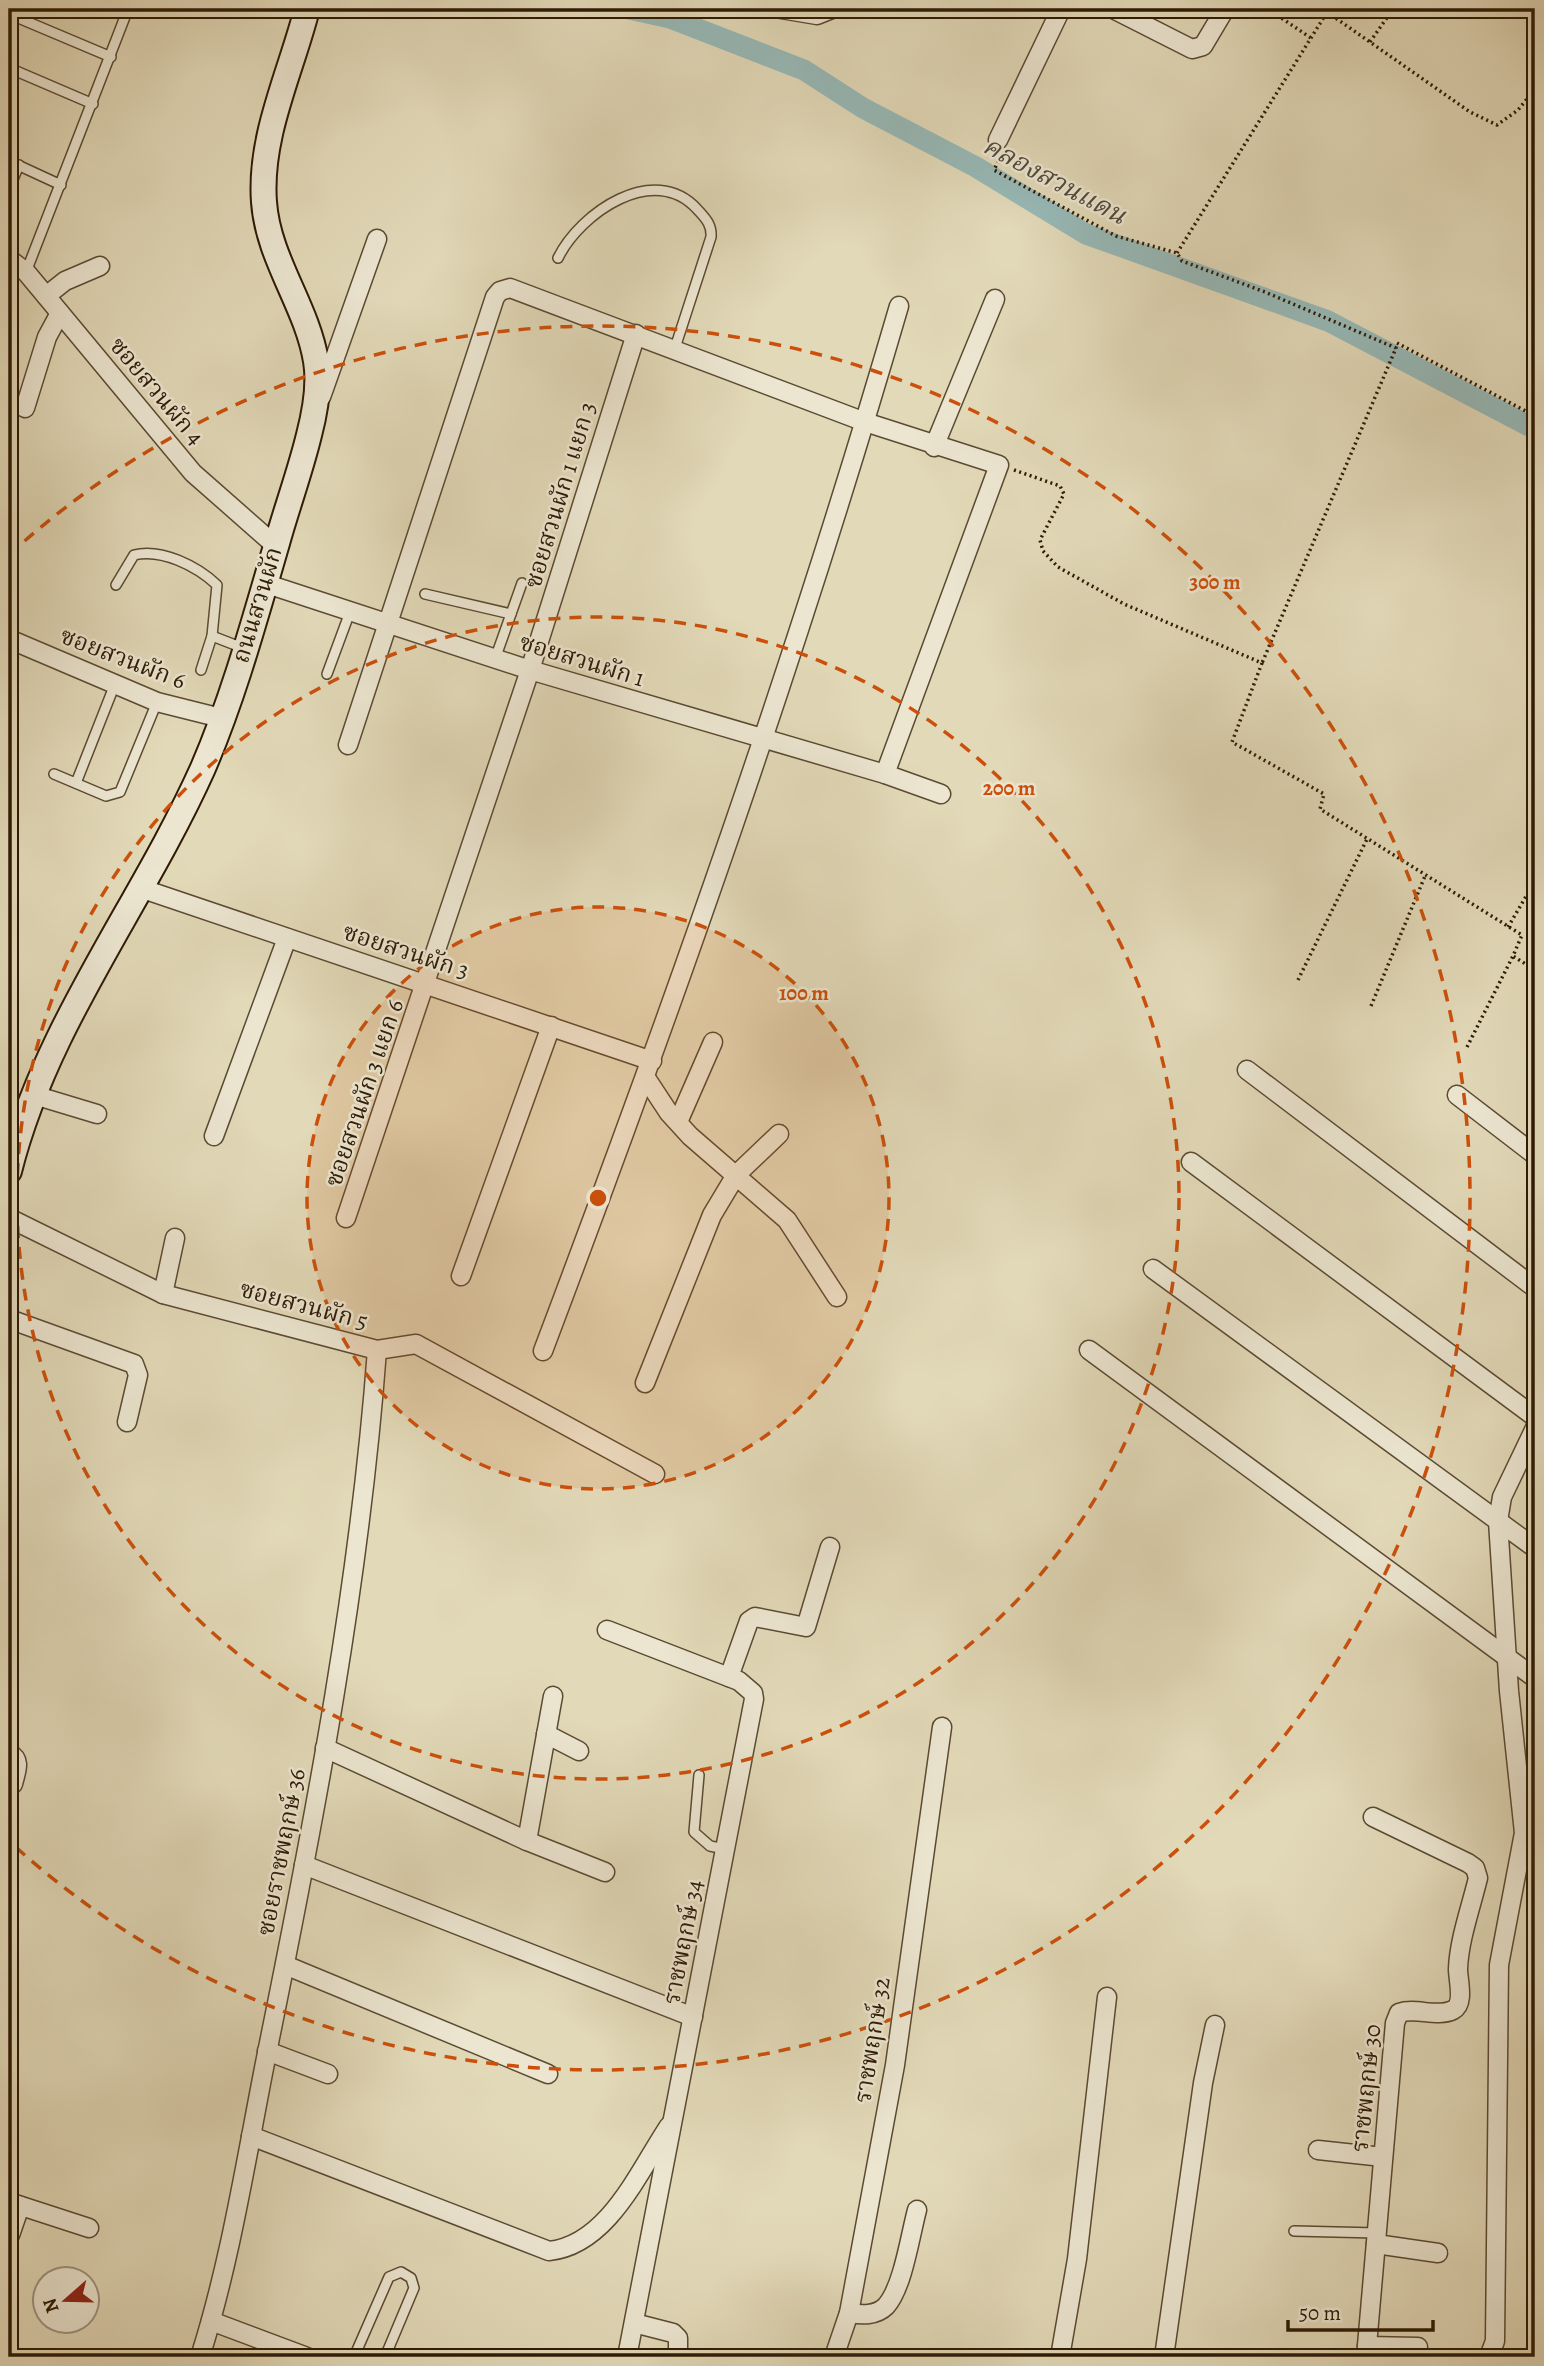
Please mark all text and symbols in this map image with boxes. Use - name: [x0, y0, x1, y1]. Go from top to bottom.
- water label: คลองสวนแดน: [977, 128, 1133, 233]
- street label: ซอยสวนผัก 4: [102, 330, 212, 452]
- street label: ซอยสวนผัก 1 แยก 3: [516, 398, 604, 592]
- street label: ถนนสวนผัก: [224, 543, 290, 667]
- text: 300 m: [1189, 568, 1241, 596]
- street label: ซอยสวนผัก 6: [56, 619, 190, 697]
- street label: ซอยสวนผัก 1: [516, 626, 648, 694]
- text: 200 m: [983, 774, 1036, 802]
- street label: ซอยสวนผัก 3: [339, 916, 473, 986]
- text: 100 m: [779, 979, 829, 1007]
- street label: ซอยสวนผัก 3 แยก 6: [317, 995, 411, 1191]
- centre of rings: [586, 1186, 610, 1210]
- street label: ซอยสวนผัก 5: [236, 1273, 372, 1337]
- street label: ซอยราชพฤกษ์ 36: [249, 1766, 313, 1938]
- street label: ราชพฤกษ์ 34: [655, 1877, 711, 2007]
- street label: ราชพฤกษ์ 32: [846, 1975, 898, 2105]
- street label: ราชพฤกษ์ 30: [1343, 2022, 1389, 2154]
- north arrow: [32, 2264, 102, 2334]
- scale bar: [1288, 2289, 1434, 2333]
- text: N: [36, 2294, 66, 2316]
- text: 50 m: [1299, 2299, 1341, 2327]

